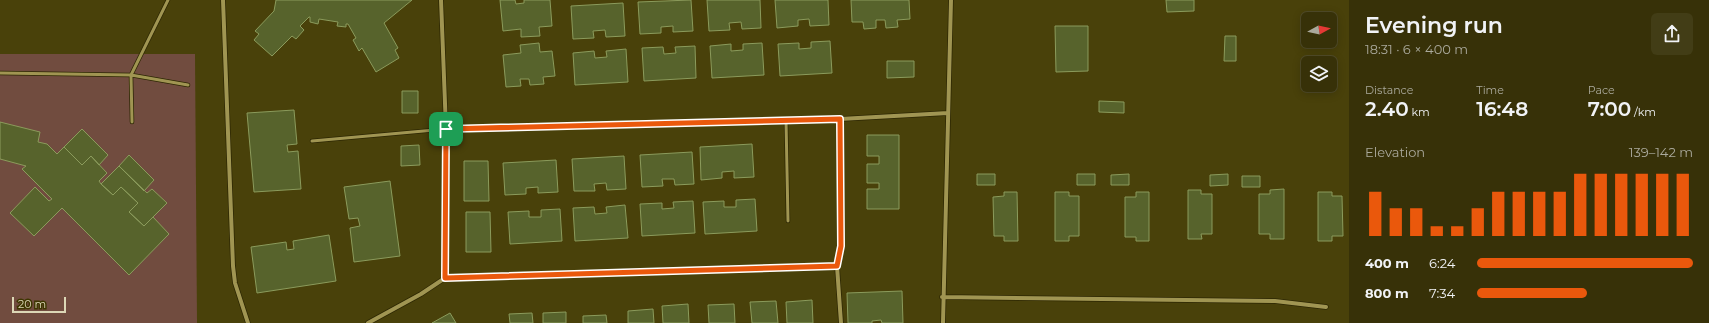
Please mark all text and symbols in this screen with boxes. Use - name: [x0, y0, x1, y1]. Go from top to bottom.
- north arrow: [1301, 12, 1337, 48]
- map controls: [1301, 12, 1337, 92]
- text: Evening run: [1365, 12, 1503, 39]
- button: share: [1651, 13, 1693, 55]
- text: 18:31 · 6 × 400 m: [1365, 41, 1468, 57]
- button: layers: [1301, 56, 1337, 92]
- text: Distance: [1365, 83, 1413, 97]
- text: Time: [1476, 83, 1504, 97]
- text: Pace: [1588, 83, 1615, 97]
- text: 2.40: [1365, 97, 1409, 121]
- text: 16:48: [1476, 97, 1528, 121]
- text: 7:00: [1588, 97, 1631, 121]
- text: km: [1409, 105, 1430, 119]
- text: /km: [1631, 105, 1656, 119]
- pin: [429, 112, 463, 146]
- icon: arrive: [435, 118, 457, 140]
- text: Elevation: [1365, 144, 1425, 160]
- text: 139–142 m: [1629, 144, 1693, 160]
- text: 400 m: [1365, 255, 1409, 271]
- text: 6:24: [1429, 255, 1455, 271]
- text: 800 m: [1365, 285, 1409, 301]
- text: 7:34: [1429, 285, 1455, 301]
- scale bar: [12, 295, 66, 314]
- text: 20 m: [18, 297, 46, 311]

